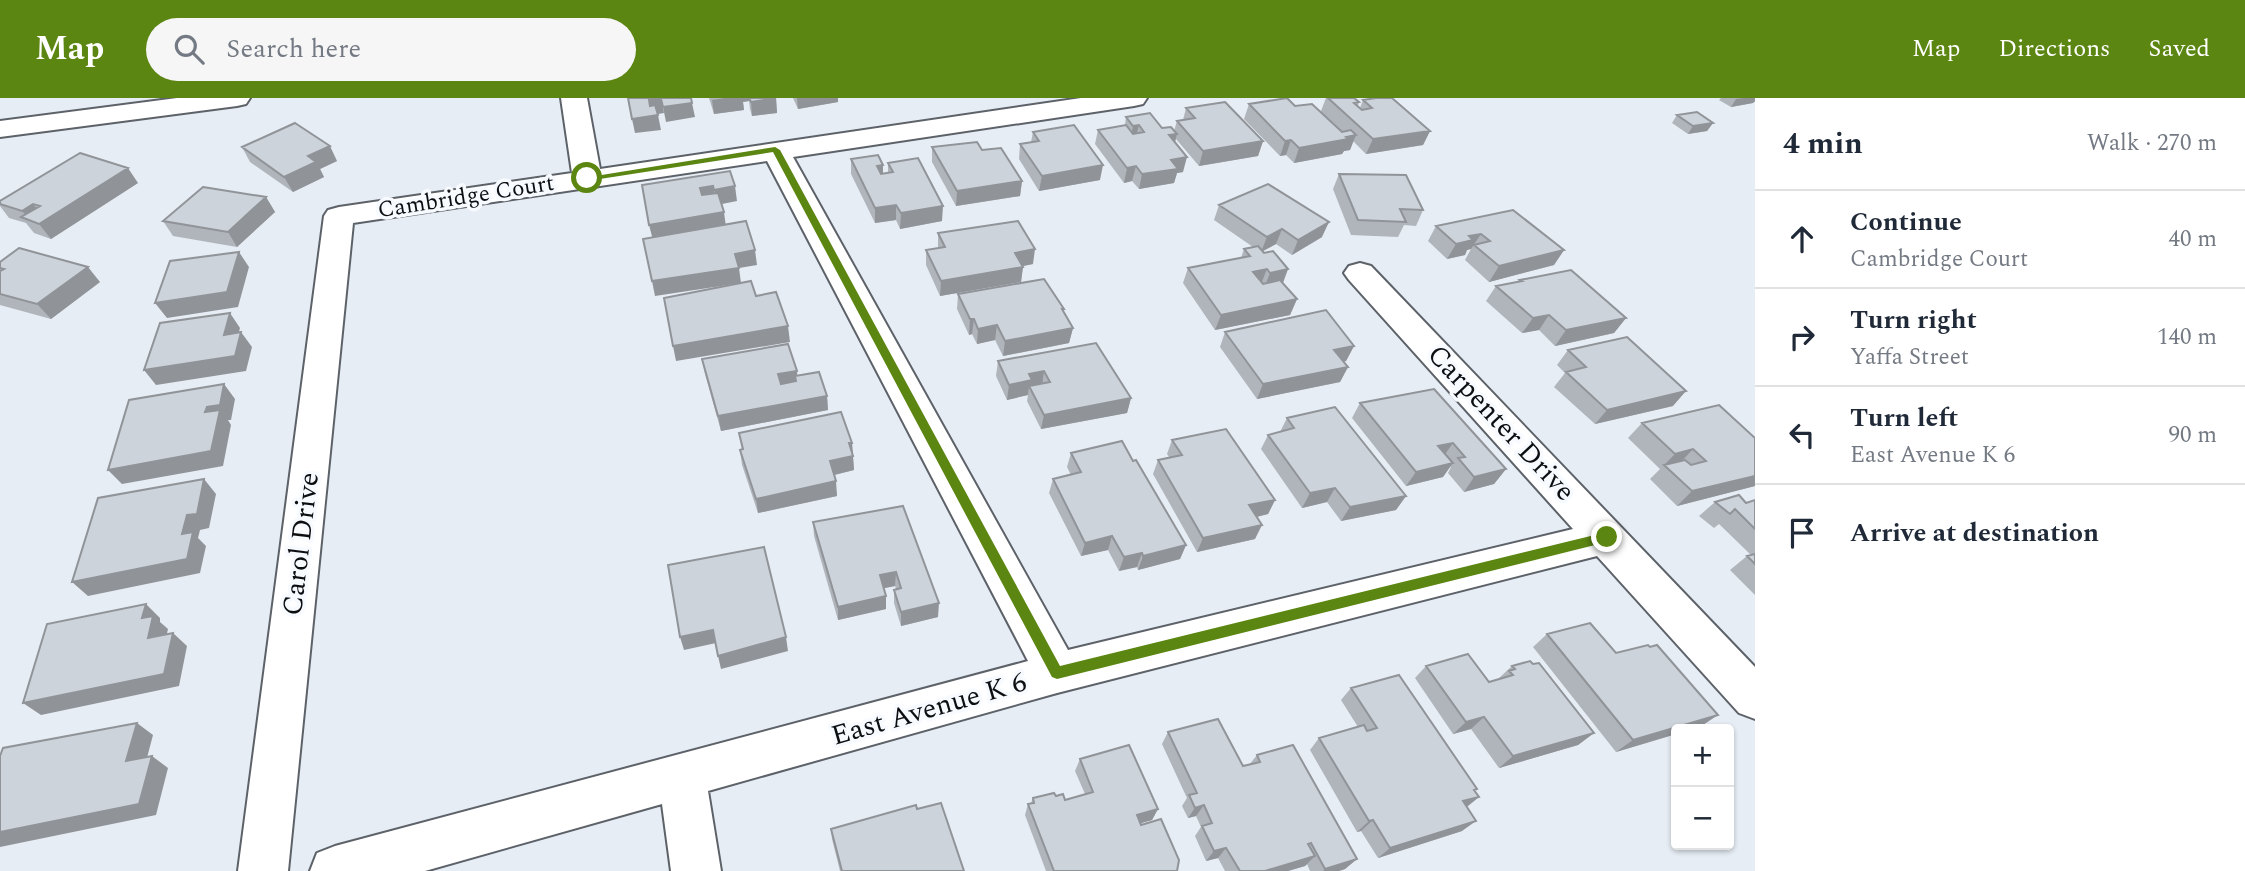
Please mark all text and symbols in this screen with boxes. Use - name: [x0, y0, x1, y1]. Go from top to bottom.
- search box: [146, 18, 636, 81]
- text: Map: [35, 24, 104, 74]
- text: Search here: [226, 29, 361, 69]
- icon: search: [170, 30, 208, 68]
- text: Map: [1912, 31, 1960, 67]
- text: Directions: [1998, 31, 2110, 67]
- text: Saved: [2148, 31, 2210, 67]
- text: 4 min: [1783, 121, 1863, 167]
- text: Walk · 270 m: [2087, 126, 2217, 161]
- route start: [571, 162, 602, 193]
- street label: Cambridge Court: [375, 166, 557, 228]
- text: Continue: [1850, 202, 1962, 242]
- icon: ahead: [1783, 220, 1821, 258]
- text: 40 m: [2168, 222, 2217, 257]
- text: Cambridge Court: [1850, 242, 2028, 277]
- text: Turn right: [1850, 300, 1977, 340]
- icon: right: [1783, 318, 1821, 356]
- text: 140 m: [2157, 320, 2217, 355]
- street label: Carpenter Drive: [1417, 335, 1585, 511]
- text: Yaffa Street: [1850, 340, 1969, 375]
- text: Turn left: [1850, 398, 1958, 438]
- icon: left: [1783, 416, 1821, 454]
- text: 90 m: [2168, 418, 2217, 453]
- text: East Avenue K 6: [1850, 438, 2015, 473]
- street label: Carol Drive: [271, 470, 331, 618]
- text: Arrive at destination: [1850, 513, 2099, 553]
- icon: arrive: [1783, 514, 1821, 552]
- route end: [1591, 521, 1622, 552]
- street label: East Avenue K 6: [826, 661, 1032, 757]
- map controls: [1671, 724, 1734, 850]
- button: +: [1671, 724, 1734, 787]
- button: −: [1671, 787, 1734, 850]

